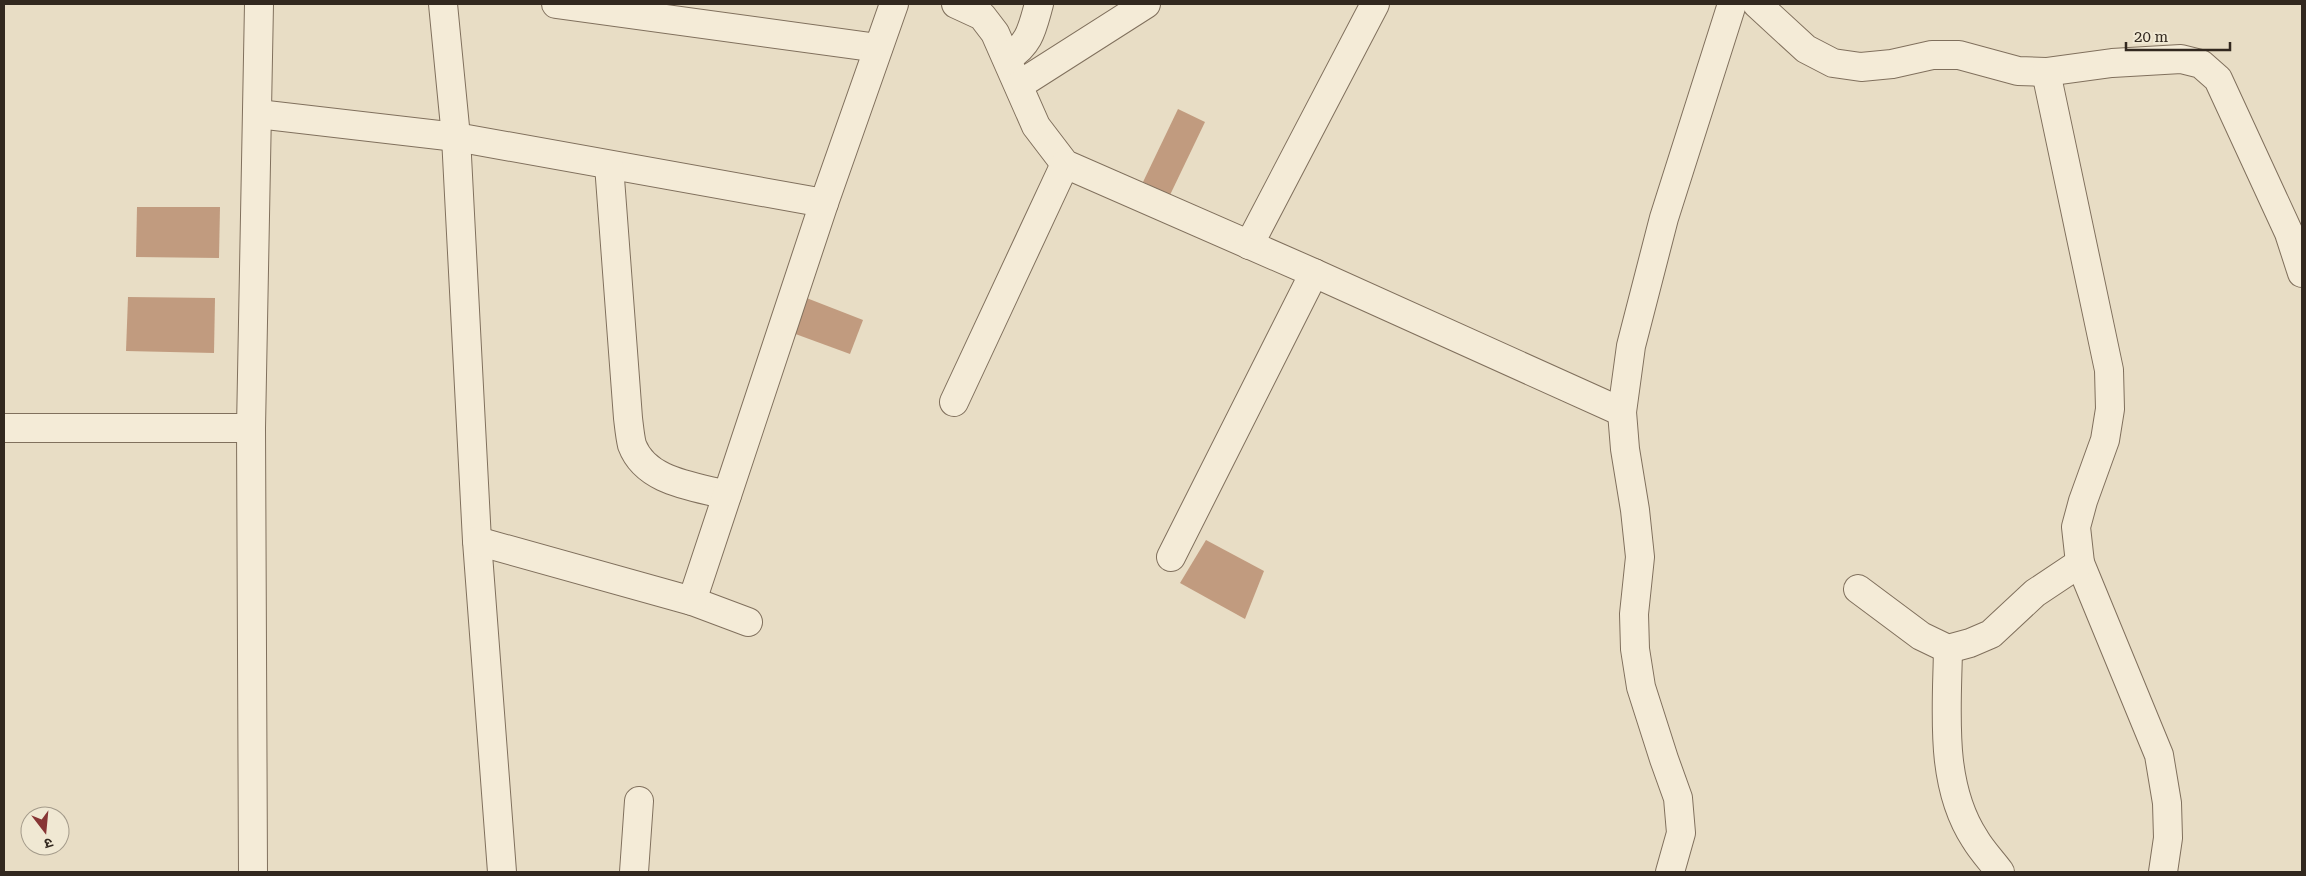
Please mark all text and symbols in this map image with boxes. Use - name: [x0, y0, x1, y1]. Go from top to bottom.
- scale bar: [2126, 20, 2230, 52]
- text: 20 m: [2134, 28, 2169, 46]
- north arrow: [20, 806, 70, 856]
- text: उ: [42, 835, 55, 853]

